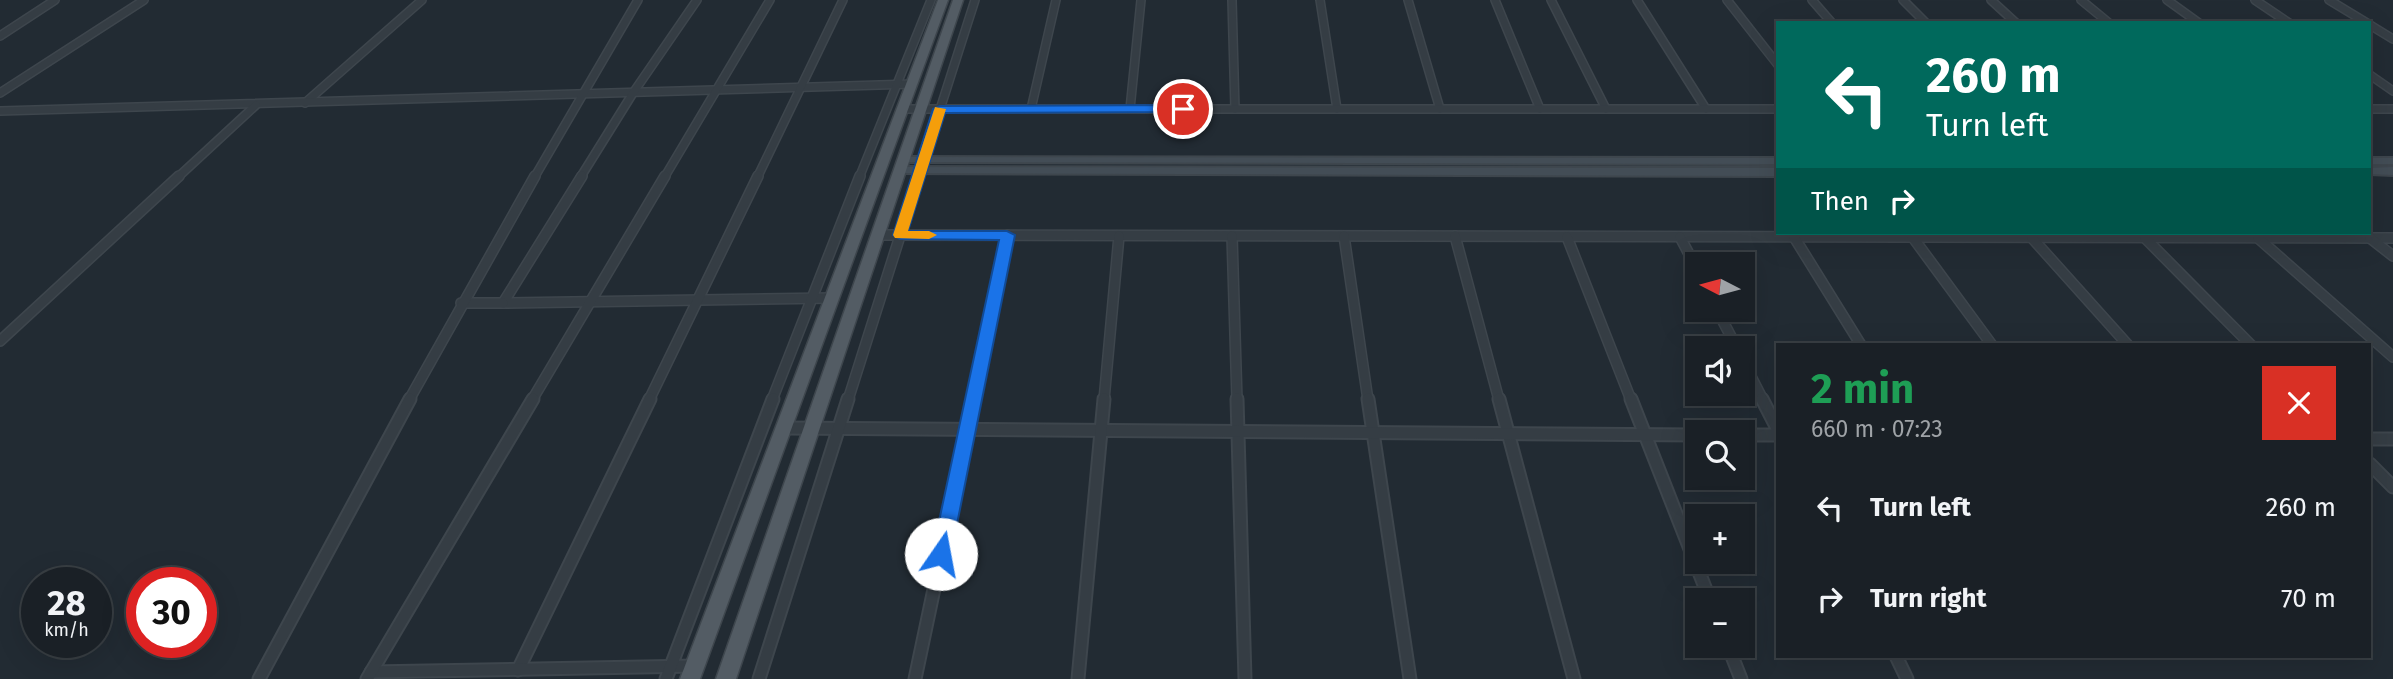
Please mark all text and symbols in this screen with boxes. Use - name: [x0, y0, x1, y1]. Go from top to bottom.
- text: 260 m: [1926, 46, 2061, 105]
- icon: left: [1811, 49, 1902, 140]
- pin: [1153, 79, 1213, 139]
- icon: arrive: [1164, 90, 1202, 128]
- text: Turn left: [1926, 106, 2048, 144]
- icon: right: [1883, 182, 1921, 220]
- text: Then: [1811, 186, 1869, 217]
- north arrow: [1685, 252, 1755, 322]
- map controls: [1685, 252, 1755, 658]
- button: sound: [1685, 336, 1755, 406]
- text: 2 min: [1811, 364, 1914, 414]
- button: close: [2262, 366, 2336, 440]
- text: 660 m · 07:23: [1811, 415, 1943, 443]
- button: search: [1685, 420, 1755, 490]
- icon: left: [1811, 489, 1849, 527]
- text: Turn left: [1870, 492, 1971, 523]
- text: 260 m: [2266, 492, 2336, 523]
- button: +: [1685, 504, 1755, 574]
- position arrow: [904, 517, 978, 591]
- speed limit sign: 30: [126, 567, 217, 658]
- icon: right: [1811, 580, 1849, 618]
- text: 28: [47, 582, 86, 624]
- text: Turn right: [1870, 583, 1987, 614]
- text: 70 m: [2281, 583, 2336, 614]
- button: −: [1685, 588, 1755, 658]
- text: km/h: [44, 619, 89, 641]

